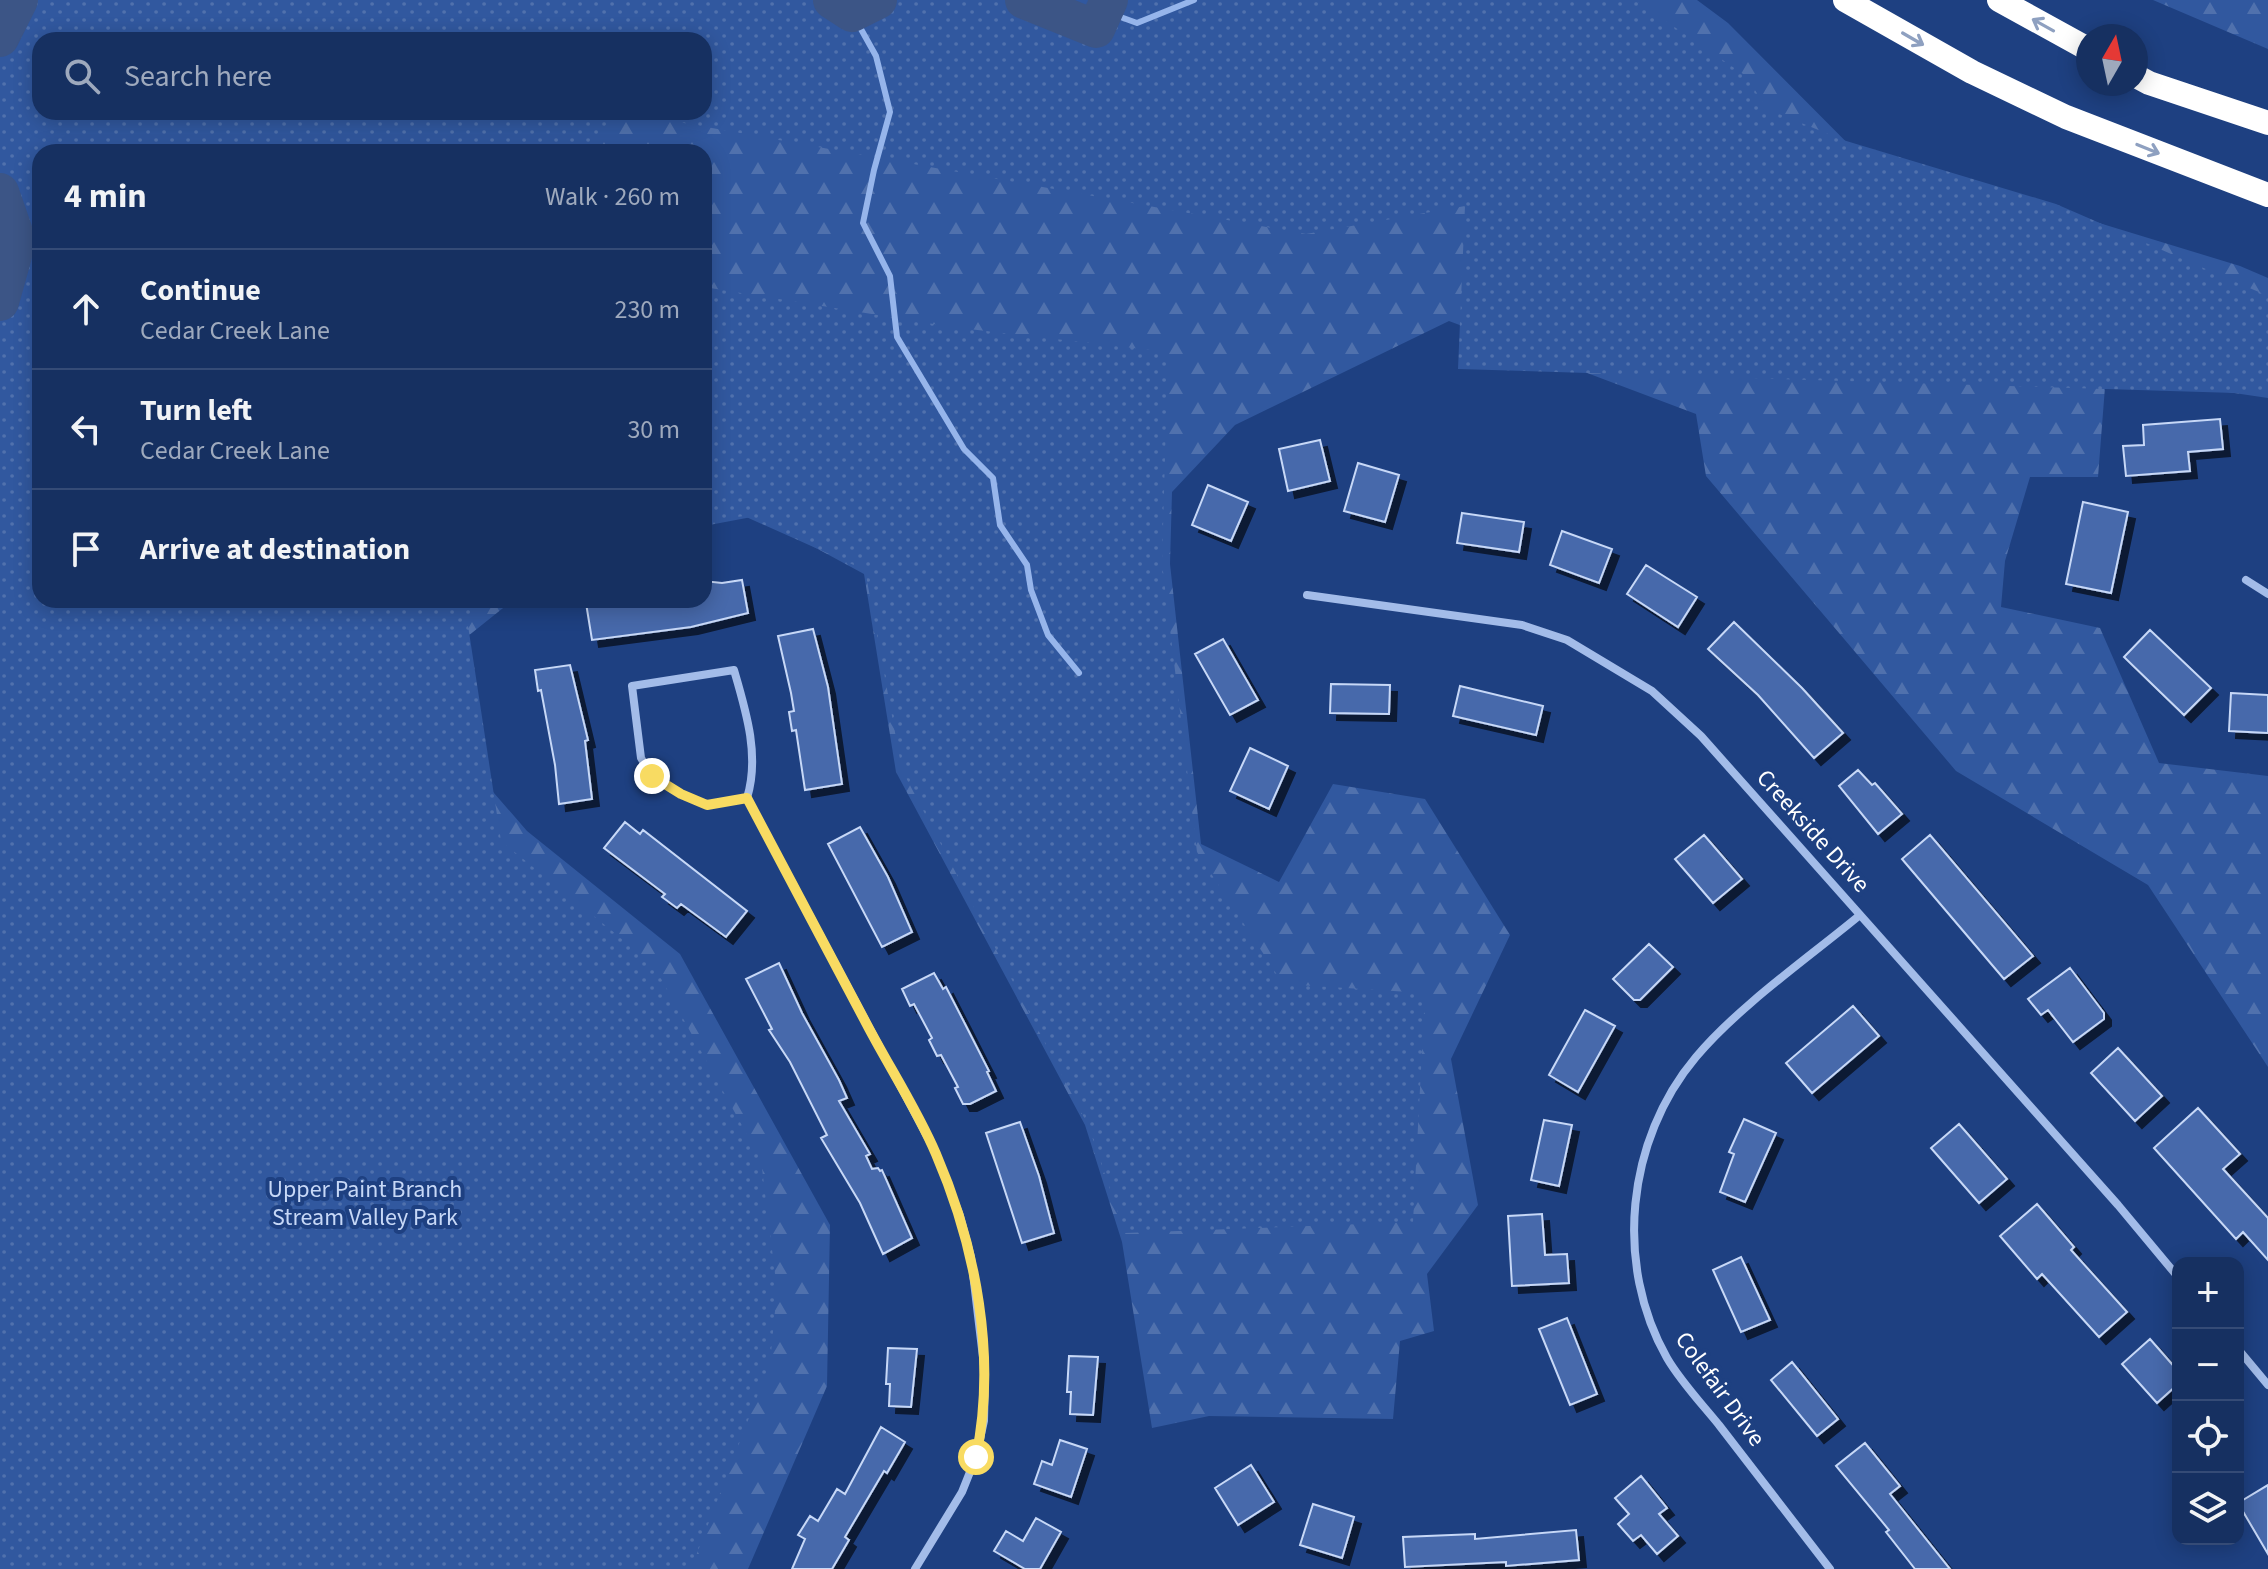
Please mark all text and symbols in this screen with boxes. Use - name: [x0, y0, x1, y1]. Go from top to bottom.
- one-way arrow: [2032, 16, 2056, 32]
- north arrow: [2076, 24, 2148, 96]
- one-way arrow: [1901, 31, 1924, 47]
- search box: [32, 32, 712, 120]
- icon: search: [60, 54, 104, 98]
- text: Search here: [124, 55, 272, 98]
- one-way arrow: [2135, 143, 2160, 157]
- text: 4 min: [64, 172, 147, 221]
- text: Walk · 260 m: [545, 178, 680, 215]
- text: Continue: [140, 269, 261, 312]
- icon: ahead: [64, 287, 108, 331]
- text: 230 m: [614, 291, 680, 328]
- text: Cedar Creek Lane: [140, 312, 330, 349]
- text: Turn left: [140, 389, 252, 432]
- icon: left: [64, 407, 108, 451]
- text: 30 m: [627, 411, 680, 448]
- text: Cedar Creek Lane: [140, 432, 330, 469]
- icon: arrive: [64, 527, 108, 571]
- text: Arrive at destination: [140, 528, 410, 571]
- route end: [634, 758, 670, 794]
- street label: Creekside Drive: [1748, 762, 1878, 900]
- park label: Upper Paint Branch Stream Valley Park: [268, 1172, 462, 1235]
- map controls: [2172, 1257, 2244, 1545]
- button: +: [2172, 1257, 2244, 1329]
- street label: Colefair Drive: [1666, 1324, 1774, 1454]
- button: −: [2172, 1329, 2244, 1401]
- button: locate: [2172, 1401, 2244, 1473]
- route start: [958, 1439, 994, 1475]
- button: layers: [2172, 1473, 2244, 1545]

